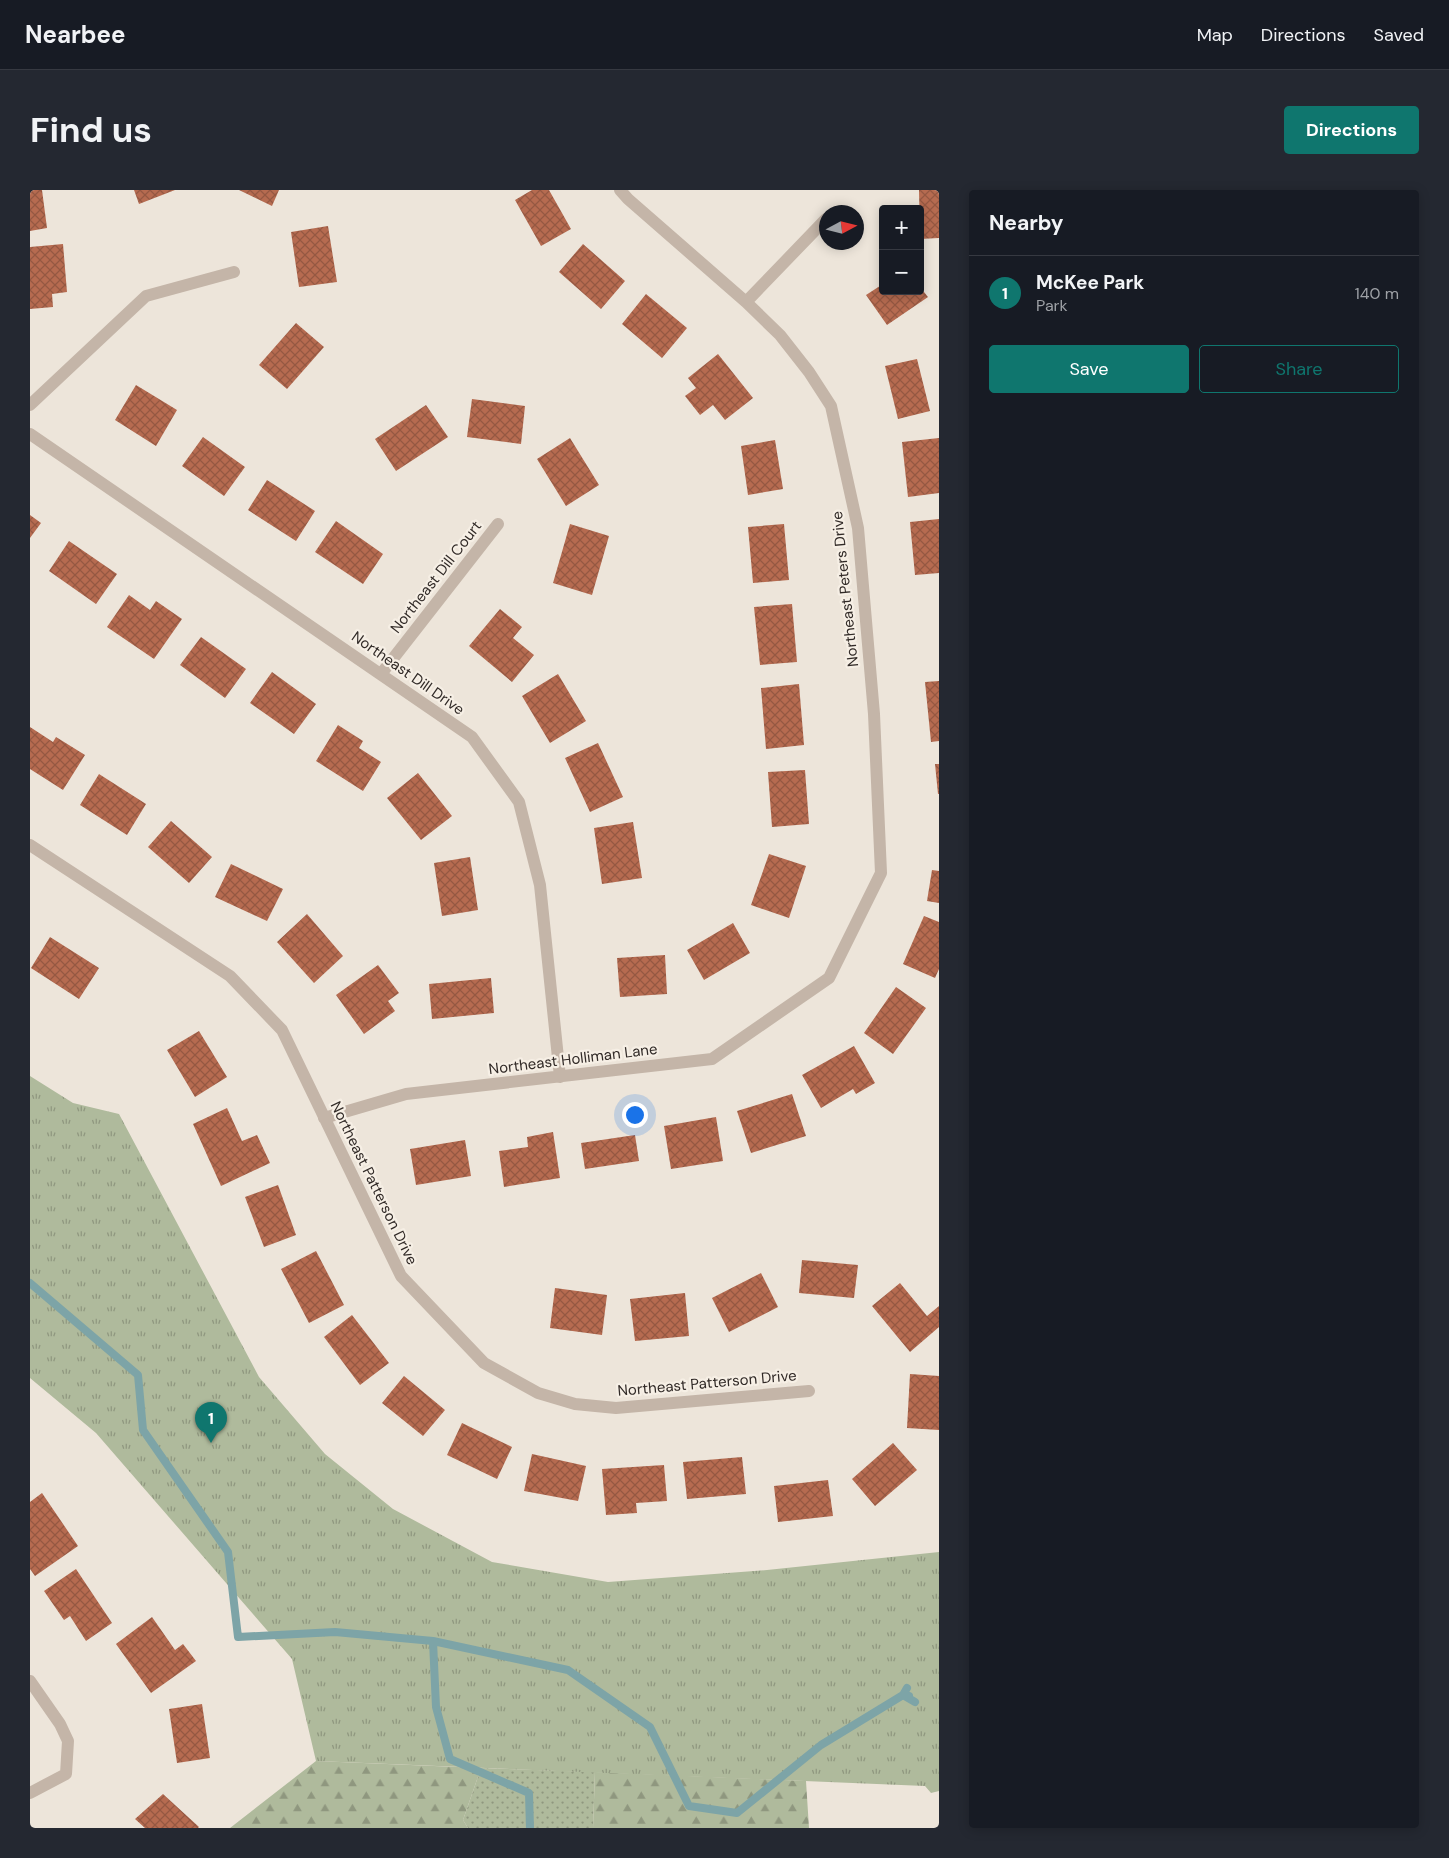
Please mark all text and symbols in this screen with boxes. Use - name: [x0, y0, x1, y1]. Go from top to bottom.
- text: Nearbee: [25, 19, 125, 50]
- text: Map: [1197, 23, 1233, 47]
- text: Directions: [1261, 23, 1346, 47]
- text: Saved: [1374, 23, 1424, 47]
- button: Directions: [1284, 106, 1419, 154]
- text: Find us: [30, 107, 152, 153]
- north arrow: [819, 205, 864, 250]
- map controls: [879, 205, 924, 295]
- button: +: [879, 205, 924, 250]
- text: Nearby: [989, 209, 1063, 237]
- button: −: [879, 250, 924, 295]
- text: McKee Park: [1036, 270, 1144, 295]
- text: 1: [1002, 283, 1008, 304]
- text: 140 m: [1355, 283, 1399, 304]
- text: Park: [1036, 295, 1068, 316]
- button: Save: [989, 345, 1189, 393]
- button: Share: [1199, 345, 1399, 393]
- street label: Northeast Peters Drive: [827, 510, 863, 668]
- street label: Northeast Dill Court: [386, 517, 486, 637]
- street label: Northeast Dill Drive: [348, 627, 468, 719]
- street label: Northeast Holliman Lane: [488, 1039, 658, 1079]
- street label: Northeast Patterson Drive: [326, 1098, 422, 1268]
- your location: [622, 1102, 648, 1128]
- street label: Northeast Patterson Drive: [617, 1365, 797, 1401]
- pin: 1: [195, 1402, 227, 1443]

